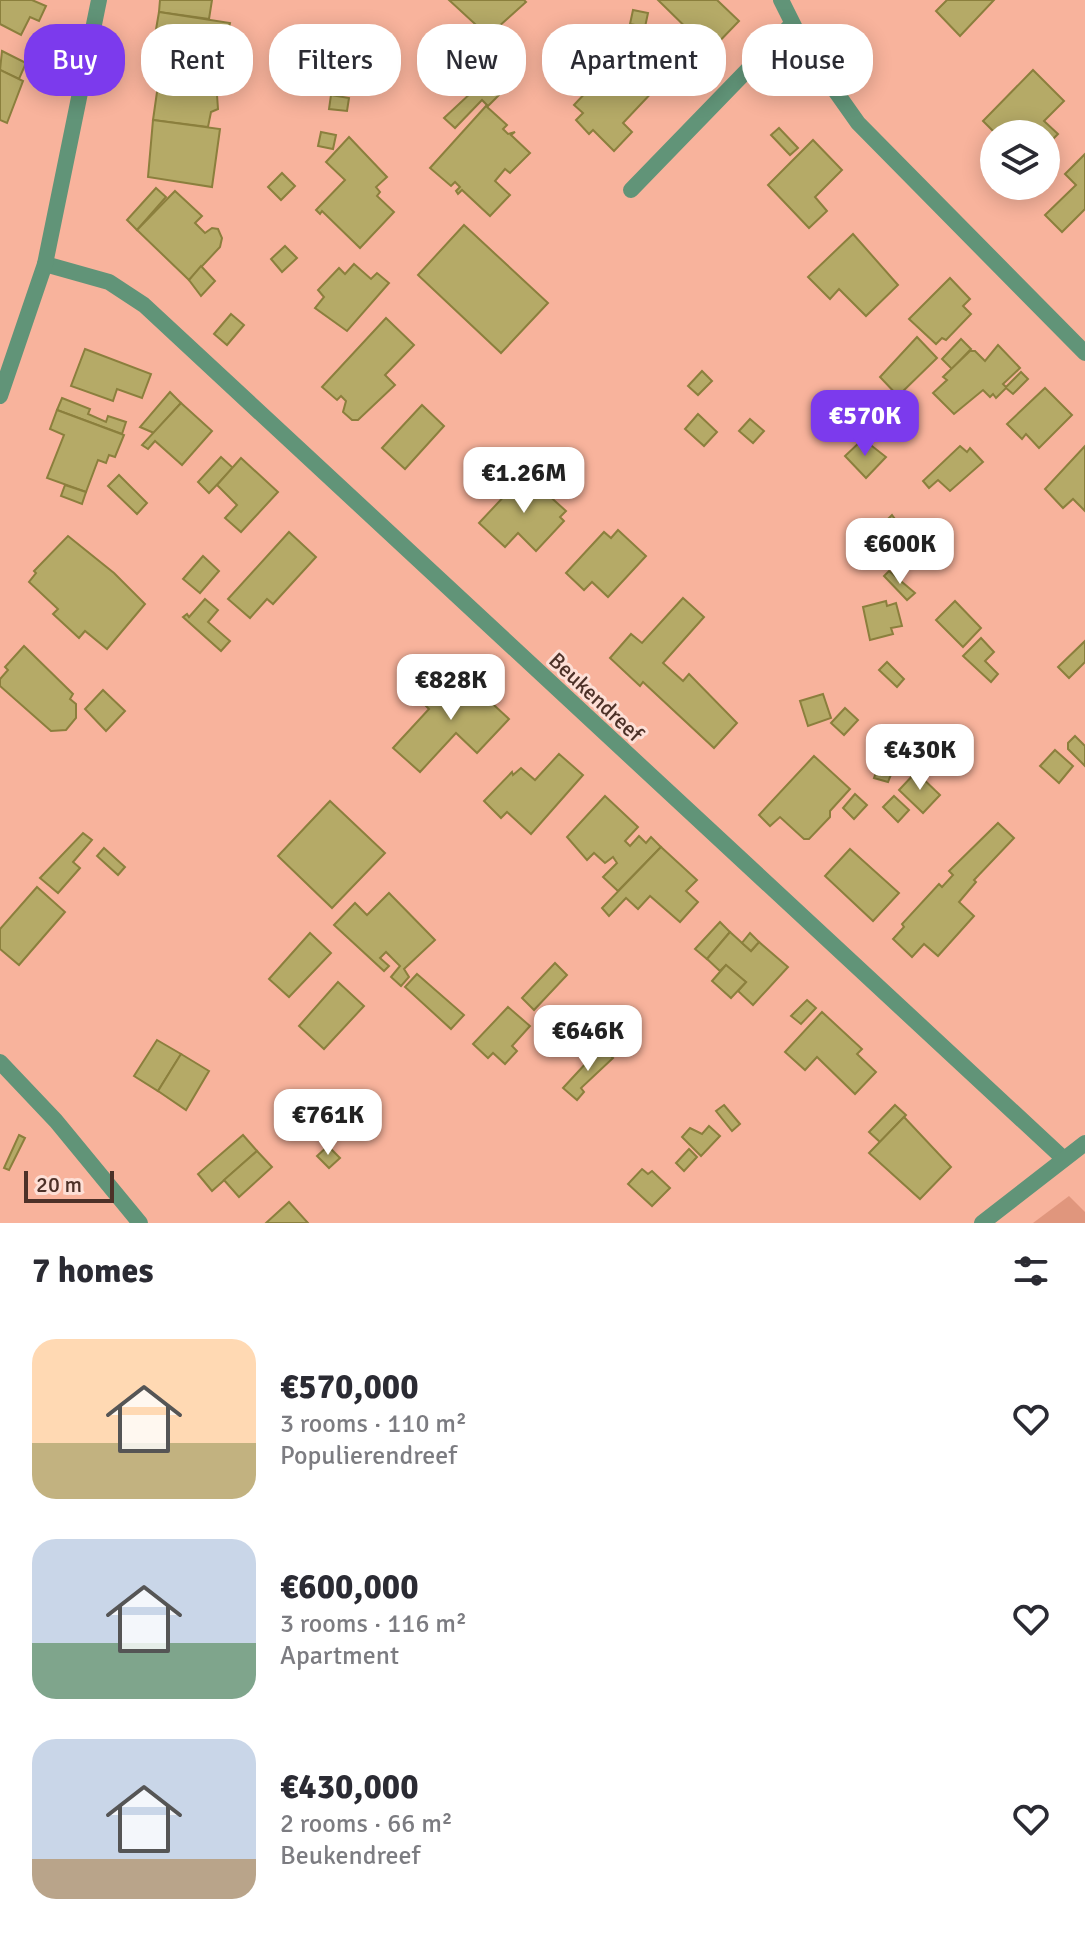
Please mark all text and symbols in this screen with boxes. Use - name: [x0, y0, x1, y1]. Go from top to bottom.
- chip: Buy: [24, 24, 125, 96]
- chip: Rent: [141, 24, 253, 96]
- chip: Filters: [269, 24, 401, 96]
- chip: New: [417, 24, 526, 96]
- chip: Apartment: [542, 24, 726, 96]
- chip: House: [742, 24, 873, 96]
- map controls: [980, 120, 1060, 200]
- button: layers: [980, 120, 1060, 200]
- pin: €570K: [809, 390, 921, 458]
- text: €570K: [829, 400, 901, 432]
- pin: €1.26M: [459, 447, 589, 515]
- text: €1.26M: [481, 457, 567, 489]
- pin: €600K: [844, 518, 956, 586]
- text: €600K: [864, 528, 936, 560]
- street label: Beukendreef: [543, 647, 650, 748]
- pin: €828K: [395, 654, 507, 722]
- text: €828K: [415, 664, 487, 696]
- pin: €430K: [864, 724, 976, 792]
- text: €430K: [884, 734, 956, 766]
- pin: €646K: [532, 1005, 644, 1073]
- text: €646K: [552, 1015, 624, 1047]
- pin: €761K: [272, 1089, 384, 1157]
- text: €761K: [292, 1099, 364, 1131]
- scale bar: [24, 1167, 114, 1203]
- text: 20 m: [36, 1171, 82, 1198]
- icon: filters: [1009, 1249, 1053, 1293]
- text: 7 homes: [32, 1250, 153, 1292]
- text: €570,000: [280, 1366, 419, 1408]
- icon: home: [96, 1371, 192, 1467]
- icon: heart: [1009, 1397, 1053, 1441]
- text: 3 rooms · 110 m²: [280, 1408, 467, 1440]
- text: Populierendreef: [280, 1440, 457, 1472]
- text: €600,000: [280, 1566, 419, 1608]
- icon: home: [96, 1571, 192, 1667]
- icon: heart: [1009, 1597, 1053, 1641]
- text: 3 rooms · 116 m²: [280, 1608, 467, 1640]
- text: Apartment: [280, 1640, 399, 1672]
- text: €430,000: [280, 1766, 419, 1808]
- icon: home: [96, 1771, 192, 1867]
- icon: heart: [1009, 1797, 1053, 1841]
- text: 2 rooms · 66 m²: [280, 1808, 453, 1840]
- text: Beukendreef: [280, 1840, 420, 1872]

